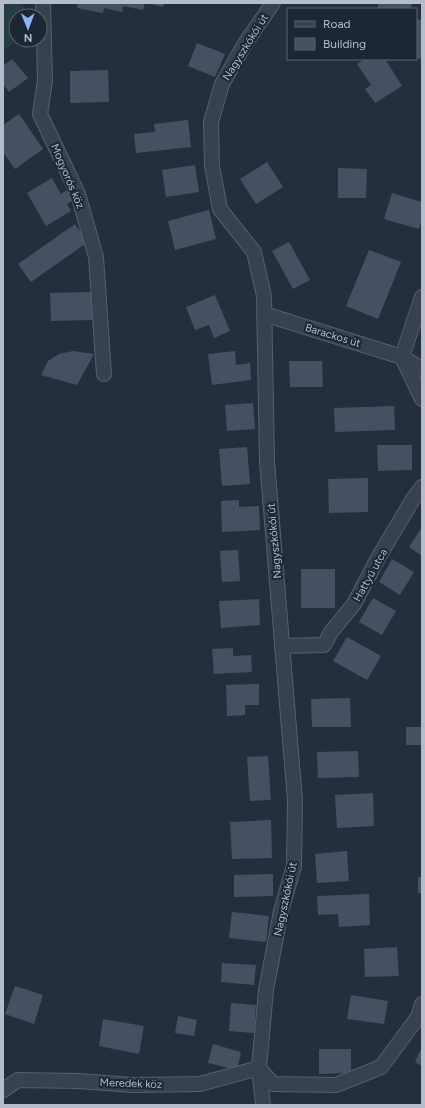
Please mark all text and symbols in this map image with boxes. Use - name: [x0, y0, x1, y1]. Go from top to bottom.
- north arrow: [8, 8, 48, 48]
- legend: [287, 8, 417, 60]
- street label: Nagyszkókói út: [220, 12, 271, 83]
- text: Road: [323, 17, 351, 31]
- text: N: [24, 31, 33, 44]
- text: Building: [323, 37, 366, 51]
- street label: Mogyorós köz: [48, 142, 87, 211]
- street label: Barackos út: [304, 321, 362, 350]
- street label: Nagyszkókói út: [265, 503, 284, 579]
- street label: Hattyú utca: [351, 546, 390, 604]
- street label: Nagyszkókói út: [271, 861, 300, 937]
- street label: Meredek köz: [100, 1076, 162, 1091]

